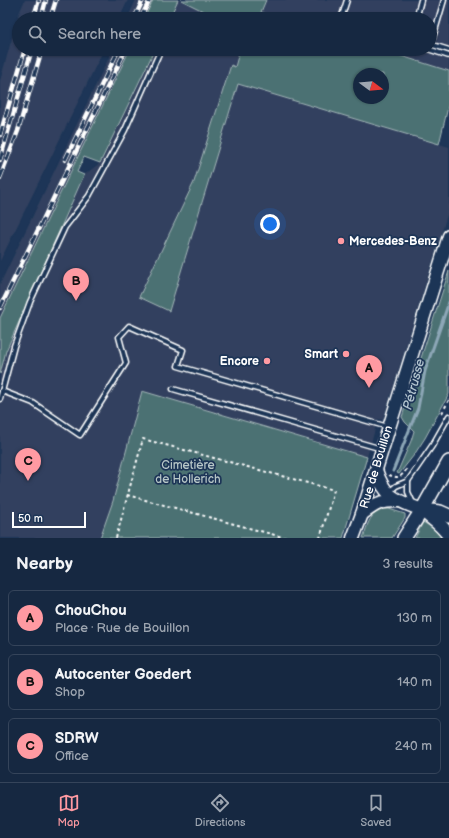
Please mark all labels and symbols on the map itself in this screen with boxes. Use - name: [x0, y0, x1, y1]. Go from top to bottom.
- north arrow: [353, 68, 389, 104]
- your location: [260, 214, 280, 234]
- place label: Mercedes-Benz: [349, 234, 437, 249]
- marker: Mercedes-Benz: [336, 236, 346, 246]
- pin: B: [63, 268, 89, 301]
- place label: Smart: [305, 347, 338, 362]
- marker: Smart: [341, 349, 351, 359]
- place label: Encore: [220, 354, 259, 369]
- pin: A: [356, 355, 382, 388]
- marker: Encore: [262, 356, 272, 366]
- water label: Pétrusse: [399, 357, 429, 411]
- street label: Rue de Bouillon: [357, 424, 396, 510]
- pin: C: [15, 448, 41, 481]
- park label: Cimetière de Hollerich: [155, 458, 221, 487]
- scale bar: [12, 510, 86, 529]

